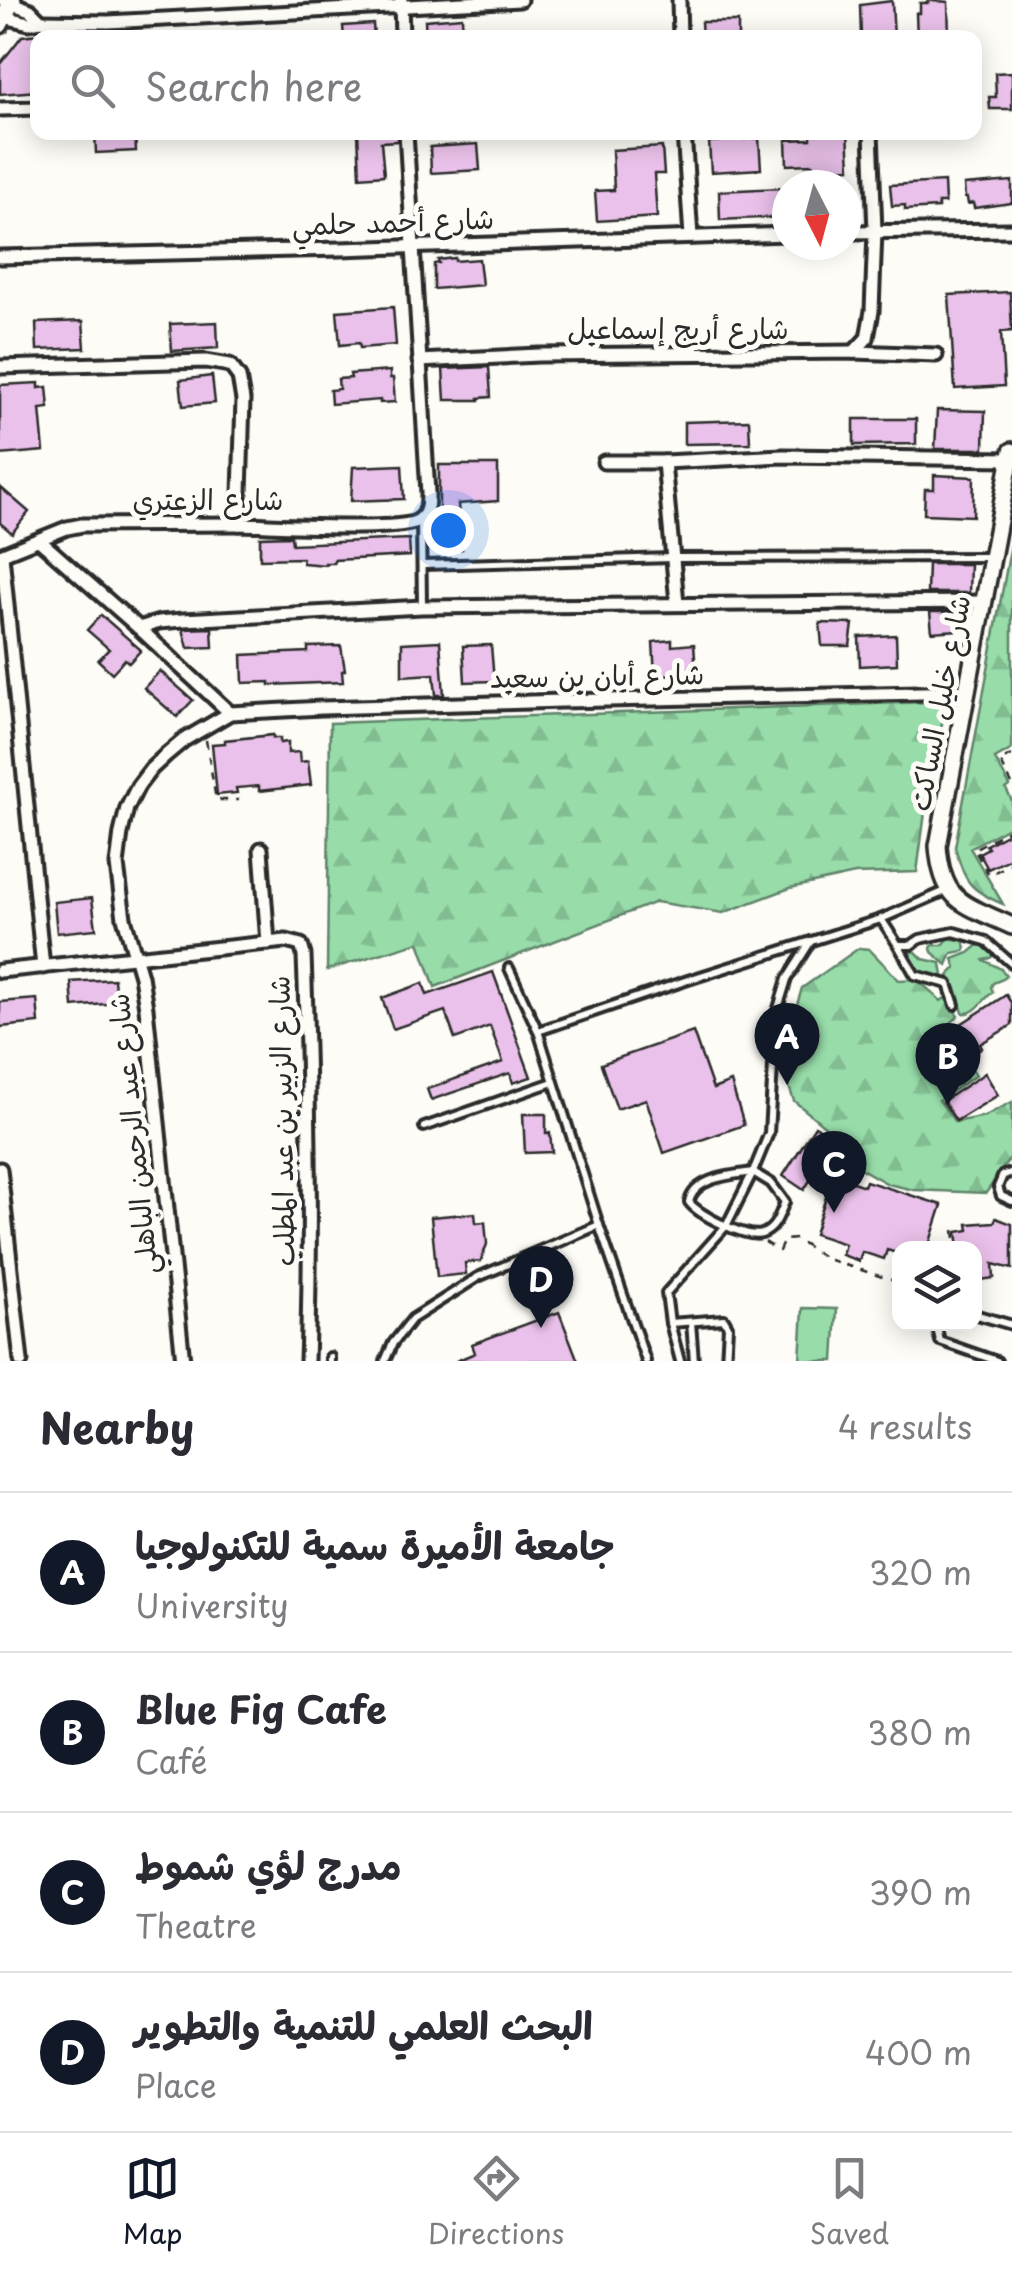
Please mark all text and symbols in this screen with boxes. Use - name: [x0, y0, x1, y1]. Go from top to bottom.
- search box: [30, 30, 982, 140]
- text: Search here: [145, 57, 362, 114]
- icon: search: [65, 58, 120, 113]
- north arrow: [772, 170, 862, 260]
- street label: شارع أحمد حلمي: [291, 195, 495, 251]
- street label: شارع أريج إسماعيل: [567, 306, 789, 349]
- street label: شارع الزعتري: [132, 477, 284, 521]
- your location: [423, 505, 474, 556]
- street label: شارع خليل الساكت: [896, 591, 981, 815]
- street label: شارع أبان بن سعيد: [489, 651, 705, 698]
- street label: شارع الزبير بن عبد المطلب: [256, 975, 305, 1267]
- street label: شارع عبد الرحمن الباهلي: [95, 991, 173, 1277]
- pin: A: [754, 1002, 820, 1085]
- pin: B: [916, 1022, 980, 1105]
- pin: C: [802, 1130, 866, 1213]
- map controls: [892, 1241, 982, 1331]
- button: layers: [892, 1241, 982, 1331]
- pin: D: [508, 1246, 574, 1328]
- text: Nearby: [40, 1395, 194, 1458]
- text: 4 results: [838, 1402, 972, 1450]
- text: جامعة الأميرة سمية للتكنولوجيا: [135, 1516, 615, 1573]
- text: A: [60, 1548, 85, 1596]
- text: 320 m: [869, 1548, 972, 1596]
- text: University: [135, 1581, 289, 1629]
- text: Blue Fig Cafe: [135, 1680, 387, 1737]
- text: B: [62, 1708, 83, 1756]
- text: 380 m: [867, 1708, 972, 1756]
- text: Café: [135, 1737, 207, 1785]
- text: مدرج لؤي شموط: [135, 1836, 402, 1893]
- text: C: [60, 1868, 85, 1916]
- text: 390 m: [869, 1868, 972, 1916]
- text: Theatre: [135, 1901, 257, 1949]
- text: البحث العلمي للتنمية والتطوير: [135, 1996, 593, 2053]
- text: D: [60, 2028, 85, 2076]
- text: 400 m: [865, 2028, 972, 2076]
- text: Place: [135, 2061, 217, 2109]
- tab: Map: [123, 2151, 183, 2254]
- tab: Directions: [428, 2151, 564, 2254]
- tab: Saved: [810, 2151, 889, 2254]

